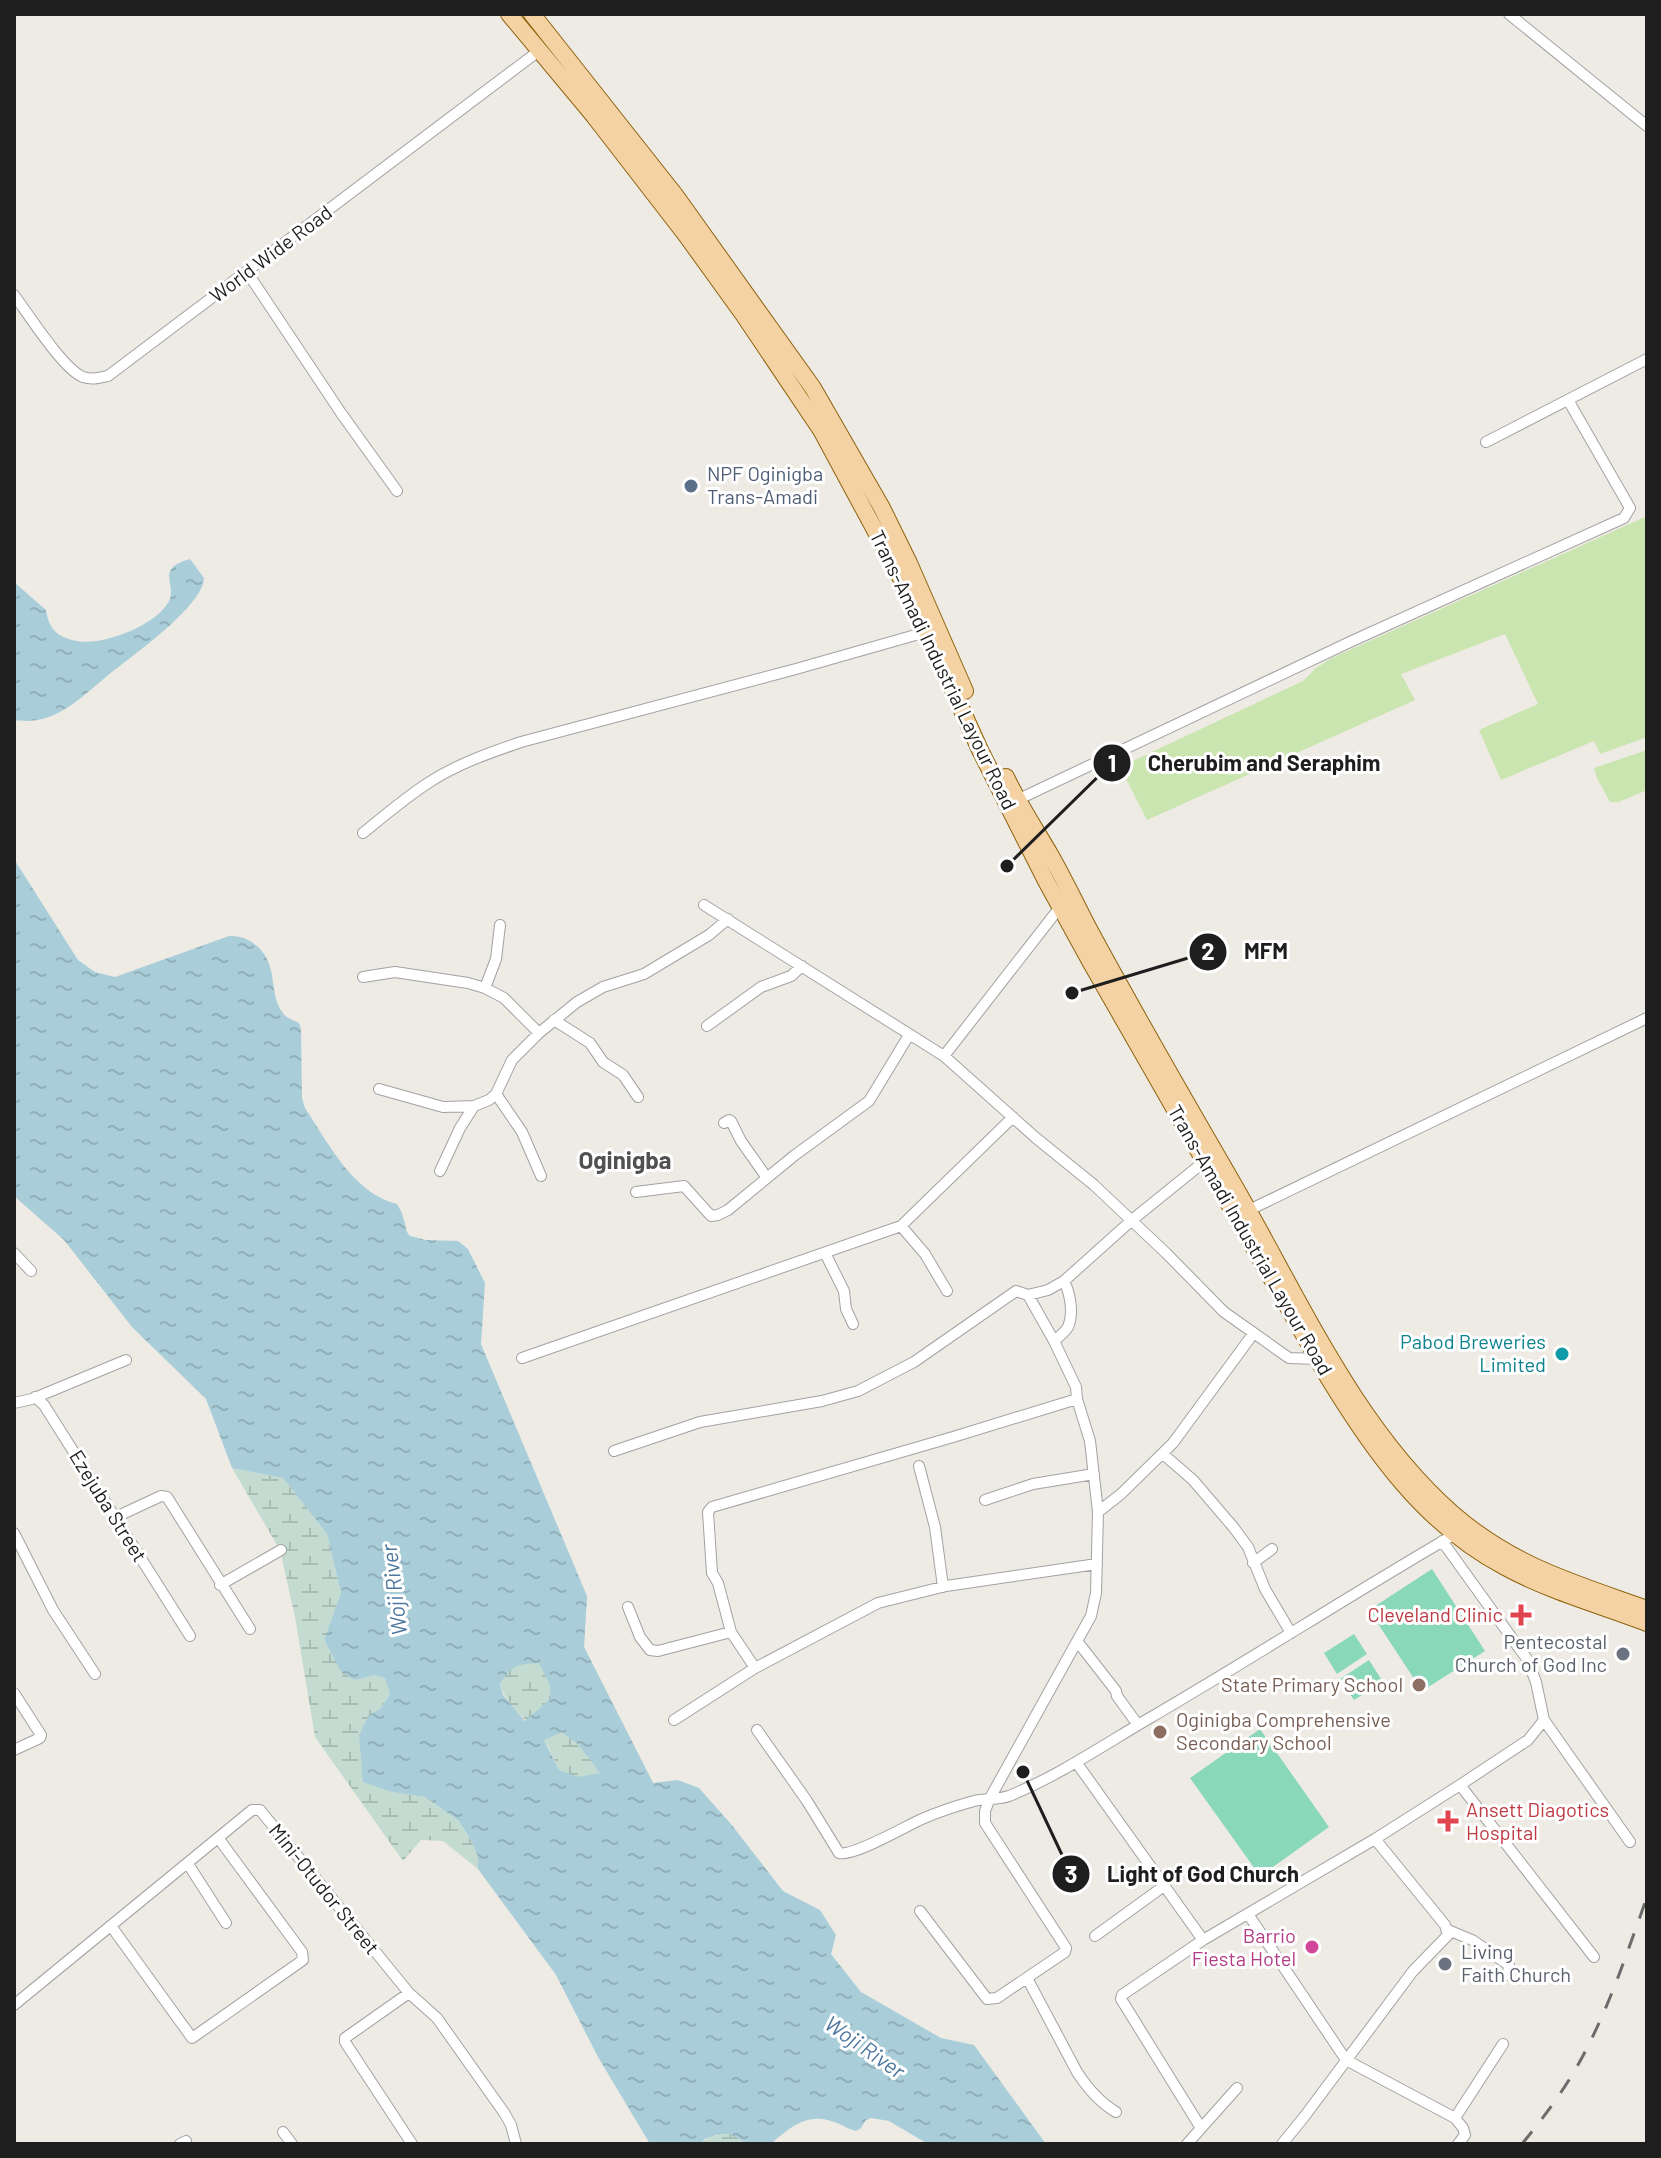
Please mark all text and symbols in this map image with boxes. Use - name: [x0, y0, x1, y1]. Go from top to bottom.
- street label: World Wide Road: [205, 199, 336, 307]
- place label: NPF Oginigba Trans-Amadi: [707, 461, 823, 508]
- marker: NPF Oginigba Trans-Amadi: [682, 477, 700, 495]
- street label: Trans-Amadi Industrial Layour Road: [866, 526, 1022, 813]
- callout: Cherubim and Seraphim: [1092, 740, 1397, 786]
- text: 1: [1108, 748, 1116, 777]
- text: Cherubim and Seraphim: [1148, 749, 1380, 775]
- callout: MFM: [1188, 929, 1304, 975]
- text: 2: [1201, 936, 1215, 965]
- text: MFM: [1244, 937, 1288, 963]
- street label: Trans-Amadi Industrial Layour Road: [1163, 1100, 1338, 1379]
- district label: Oginigba: [579, 1145, 672, 1174]
- place label: Pabod Breweries Limited: [1400, 1329, 1546, 1376]
- marker: Pabod Breweries Limited: [1553, 1345, 1571, 1363]
- street label: Ezejuba Street: [65, 1445, 153, 1566]
- water label: Woji River: [374, 1542, 411, 1637]
- place label: Cleveland Clinic: [1368, 1602, 1503, 1626]
- marker: Cleveland Clinic: [1510, 1604, 1532, 1626]
- place label: Pentecostal Church of God Inc: [1455, 1629, 1607, 1676]
- marker: Pentecostal Church of God Inc: [1614, 1645, 1632, 1663]
- place label: State Primary School: [1221, 1672, 1403, 1696]
- marker: State Primary School: [1410, 1676, 1428, 1694]
- place label: Oginigba Comprehensive Secondary School: [1176, 1707, 1391, 1754]
- marker: Oginigba Comprehensive Secondary School: [1151, 1723, 1169, 1741]
- place label: Ansett Diagotics Hospital: [1466, 1797, 1609, 1844]
- marker: Ansett Diagotics Hospital: [1437, 1810, 1459, 1832]
- street label: Mini-Otudor Street: [265, 1818, 385, 1959]
- callout: Light of God Church: [1051, 1851, 1315, 1897]
- text: 3: [1065, 1859, 1077, 1888]
- text: Light of God Church: [1107, 1860, 1299, 1886]
- place label: Barrio Fiesta Hotel: [1192, 1923, 1296, 1970]
- marker: Barrio Fiesta Hotel: [1303, 1938, 1321, 1956]
- place label: Living Faith Church: [1461, 1939, 1571, 1986]
- marker: Living Faith Church: [1436, 1955, 1454, 1973]
- water label: Woji River: [821, 2009, 912, 2084]

